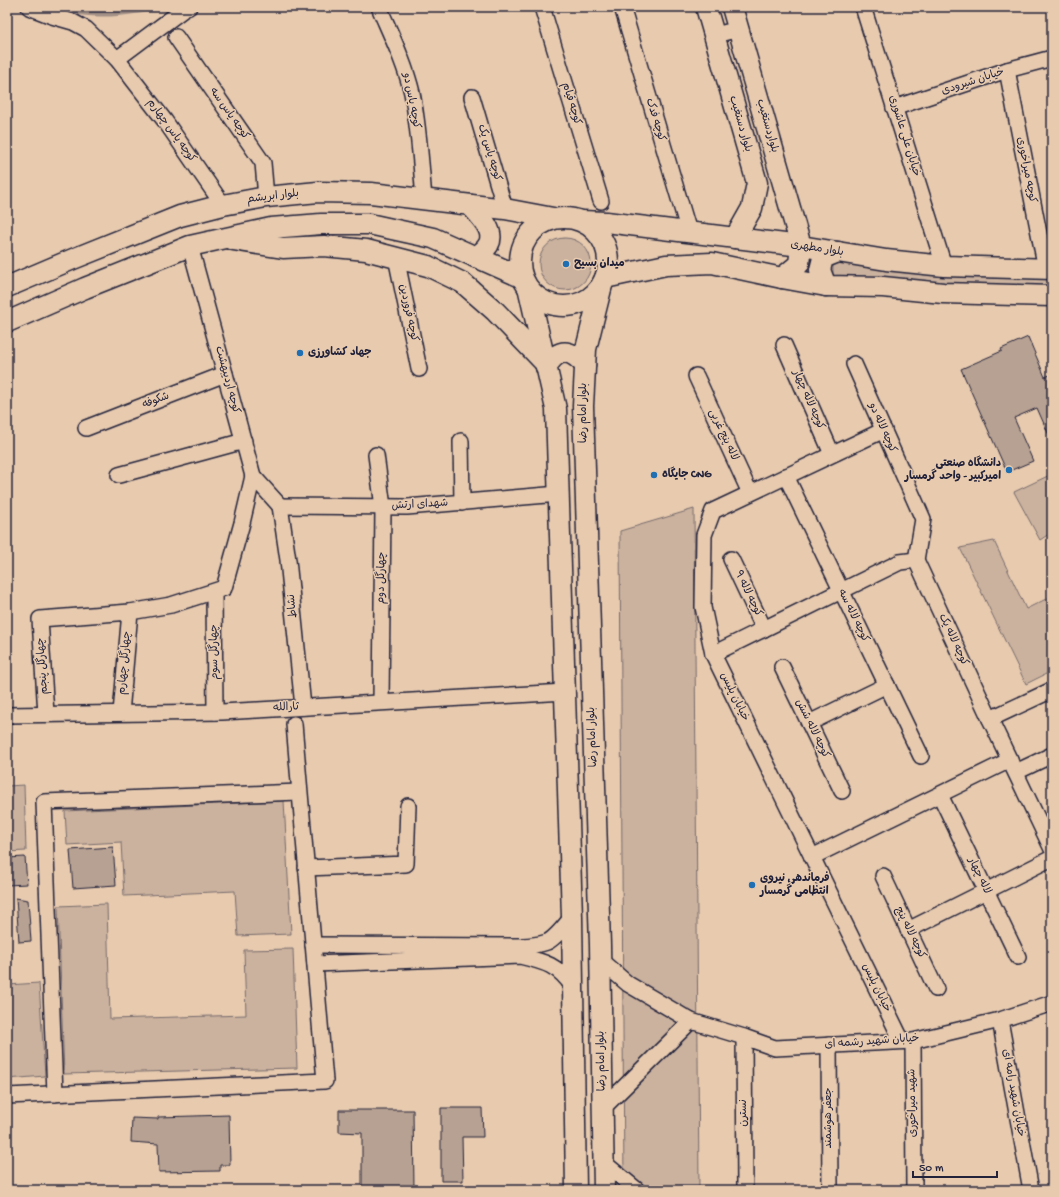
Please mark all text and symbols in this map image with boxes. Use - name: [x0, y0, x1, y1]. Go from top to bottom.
- street label: خیابان شیرودی: [940, 65, 1006, 98]
- street label: کوچه یاس دو: [400, 71, 423, 130]
- street label: کوچه قیام: [558, 81, 584, 127]
- street label: کوچه یاس سه: [207, 85, 252, 142]
- street label: بلوار دستغیب: [726, 94, 755, 153]
- street label: خیابان علی عاشوری: [886, 94, 923, 178]
- street label: کوچه یاس چهارم: [143, 96, 199, 166]
- street label: کوچه فدک: [643, 97, 668, 143]
- street label: بلواردستغیب: [754, 98, 781, 154]
- street label: کوچه یاس یک: [475, 123, 504, 183]
- street label: کوچه میراخوری: [1014, 136, 1039, 204]
- street label: بلوار ابریشم: [246, 187, 300, 207]
- street label: بلوار مطهری: [790, 238, 844, 259]
- place label: میدان بسیح: [574, 257, 625, 270]
- marker: میدان بسیح: [561, 259, 571, 269]
- street label: کوچه فروردین: [396, 283, 421, 343]
- street label: کوچه اردیبهشت: [212, 345, 243, 415]
- place label: جهاد کشاورزی: [308, 346, 372, 359]
- marker: جهاد کشاورزی: [295, 348, 305, 358]
- street label: کوچه لاله چهار: [789, 367, 828, 432]
- street label: بلوار امام رضا: [577, 383, 591, 443]
- street label: شکوفه: [140, 389, 171, 412]
- street label: کوچه لاله دو: [865, 400, 899, 455]
- street label: لاله پنج غربی: [706, 407, 741, 463]
- place label: دانشگاه صنعتی امیرکبیر - واحد گرمسار: [904, 455, 1001, 483]
- marker: دانشگاه صنعتی امیرکبیر - واحد گرمسار: [1004, 465, 1014, 475]
- place label: جایگاه CNG: [662, 466, 712, 481]
- marker: جایگاه CNG: [649, 470, 659, 480]
- street label: شهدای ارتش: [391, 497, 449, 512]
- street label: چهارگل دوم: [374, 552, 389, 604]
- street label: کوچه لاله ۹: [732, 568, 765, 619]
- street label: کوچه لاله سه: [835, 587, 872, 645]
- street label: نشاط: [285, 593, 300, 619]
- street label: کوچه لاله یک: [936, 612, 971, 668]
- street label: چهارگل سوم: [207, 624, 222, 680]
- street label: چهارگل چهارم: [114, 630, 135, 695]
- street label: چهارگل پنجم: [33, 637, 52, 695]
- street label: خیابان پلیس: [717, 670, 752, 723]
- street label: کوچه لاله شش: [793, 697, 832, 761]
- street label: ثارالله: [273, 700, 300, 715]
- street label: بلوار امام رضا: [585, 707, 601, 767]
- street label: لاله چهار: [965, 854, 994, 896]
- place label: فرماندهی نیروی انتظامی گرمسار: [759, 871, 830, 898]
- marker: فرماندهی نیروی انتظامی گرمسار: [747, 880, 757, 890]
- street label: کوچه لاله پنج: [892, 905, 929, 961]
- street label: خیابان پلیس: [859, 961, 894, 1014]
- street label: بلوار امام رضا: [594, 1031, 610, 1091]
- street label: خیابان شهید رشمه ای: [824, 1032, 920, 1051]
- street label: خیابان شهید رامه ای: [999, 1048, 1028, 1138]
- street label: شهید میراخوری: [905, 1069, 920, 1137]
- street label: جعفر هوشمند: [822, 1087, 835, 1149]
- street label: نسترن: [738, 1099, 750, 1127]
- scale bar: [913, 1153, 997, 1179]
- text: 50 m: [919, 1162, 944, 1176]

